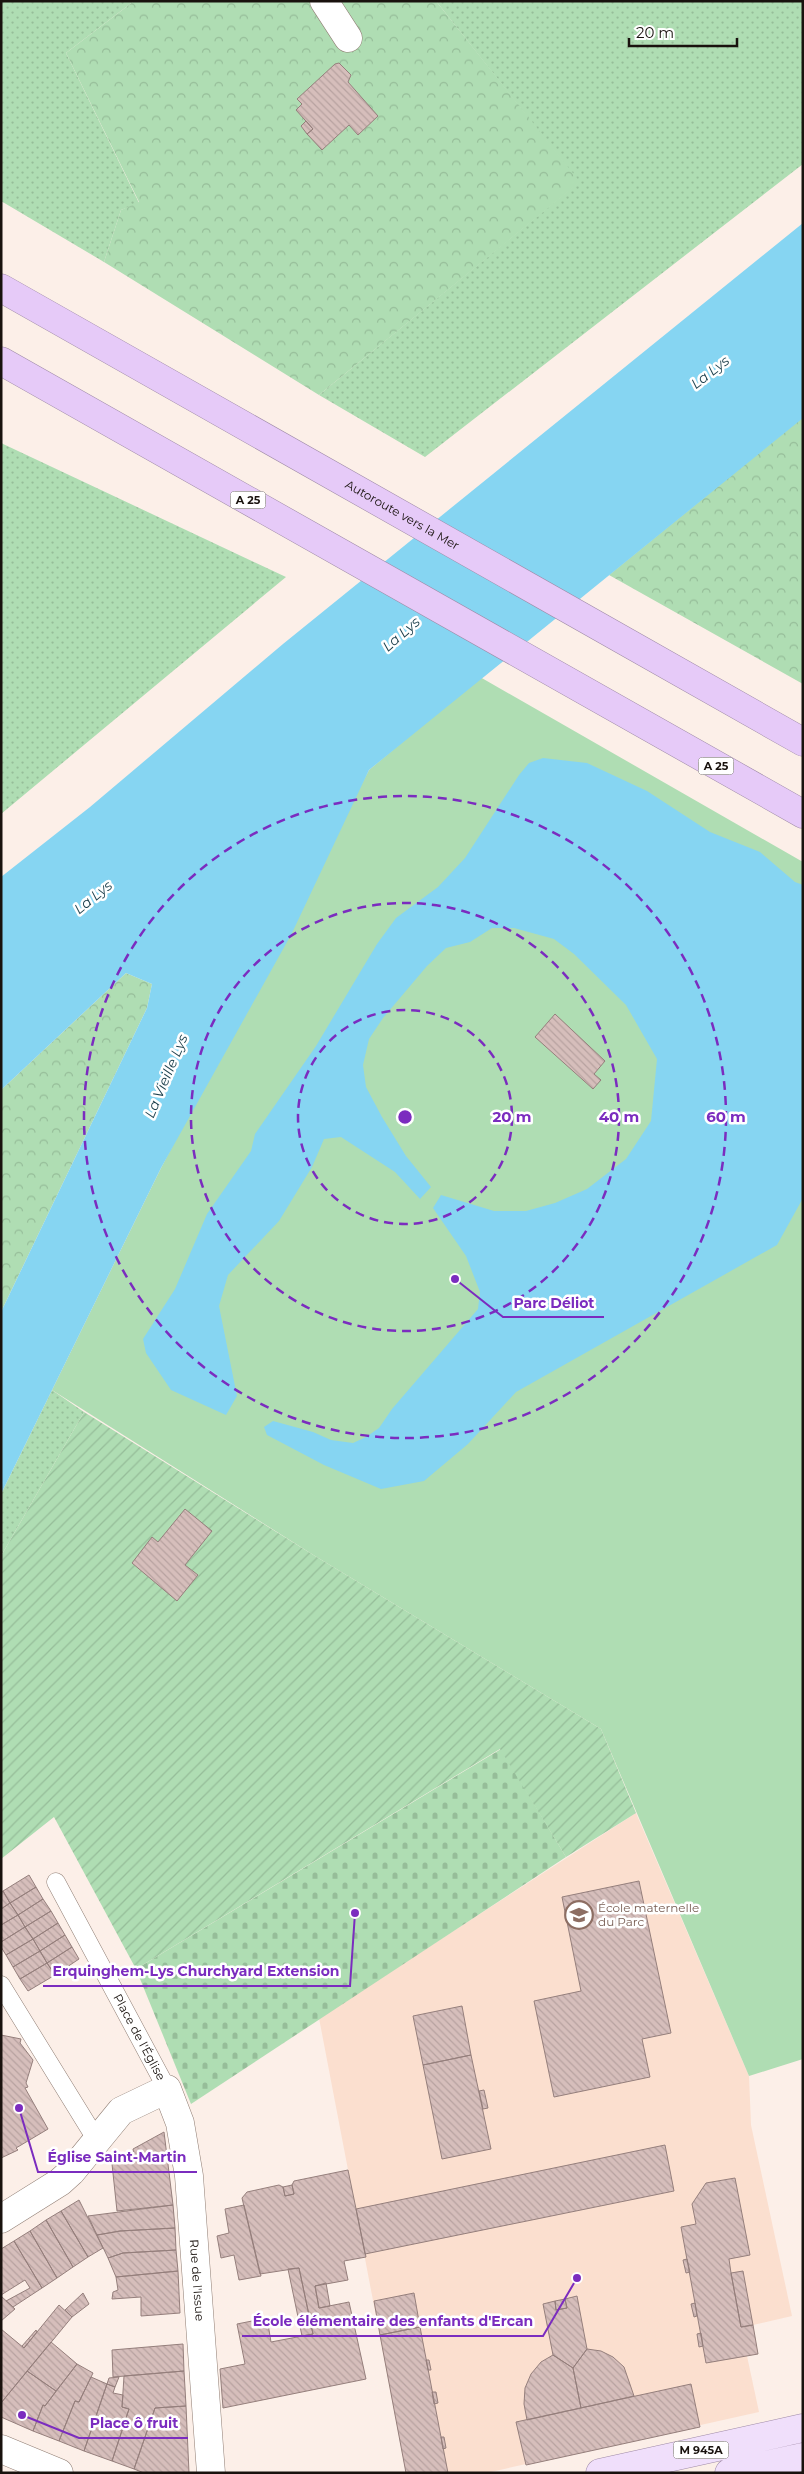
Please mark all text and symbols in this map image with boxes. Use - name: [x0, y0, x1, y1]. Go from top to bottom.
- scale bar: [629, 15, 736, 47]
- text: 20 m: [636, 23, 674, 42]
- water label: La Lys: [687, 351, 733, 393]
- street label: Autoroute vers la Mer: [343, 476, 462, 553]
- road number: A 25: [230, 492, 266, 508]
- water label: La Lys: [379, 613, 424, 655]
- road number: A 25: [698, 758, 734, 774]
- water label: La Lys: [70, 876, 116, 918]
- water label: La Vieille Lys: [140, 1031, 192, 1121]
- text: 20 m: [492, 1107, 532, 1126]
- text: 40 m: [599, 1107, 639, 1126]
- text: 60 m: [706, 1107, 746, 1126]
- centre of rings: [396, 1108, 414, 1126]
- callout: Parc Déliot: [503, 1288, 604, 1317]
- text: Parc Déliot: [514, 1294, 594, 1312]
- school or university icon: École maternelle du Parc: [564, 1900, 594, 1930]
- place label: École maternelle du Parc: [598, 1900, 699, 1929]
- callout: Erquinghem-Lys Churchyard Extension: [43, 1957, 350, 1986]
- text: Erquinghem-Lys Churchyard Extension: [53, 1962, 339, 1980]
- street label: Place de l'Église: [110, 1991, 169, 2083]
- callout: Église Saint-Martin: [38, 2143, 197, 2172]
- text: Église Saint-Martin: [48, 2148, 186, 2166]
- street label: Rue de l'Issue: [187, 2239, 208, 2322]
- callout: École élémentaire des enfants d'Ercan: [242, 2307, 543, 2336]
- text: École élémentaire des enfants d'Ercan: [253, 2312, 533, 2330]
- callout: Place ô fruit: [79, 2409, 188, 2438]
- text: Place ô fruit: [90, 2414, 178, 2432]
- road number: M 945A: [674, 2442, 728, 2458]

